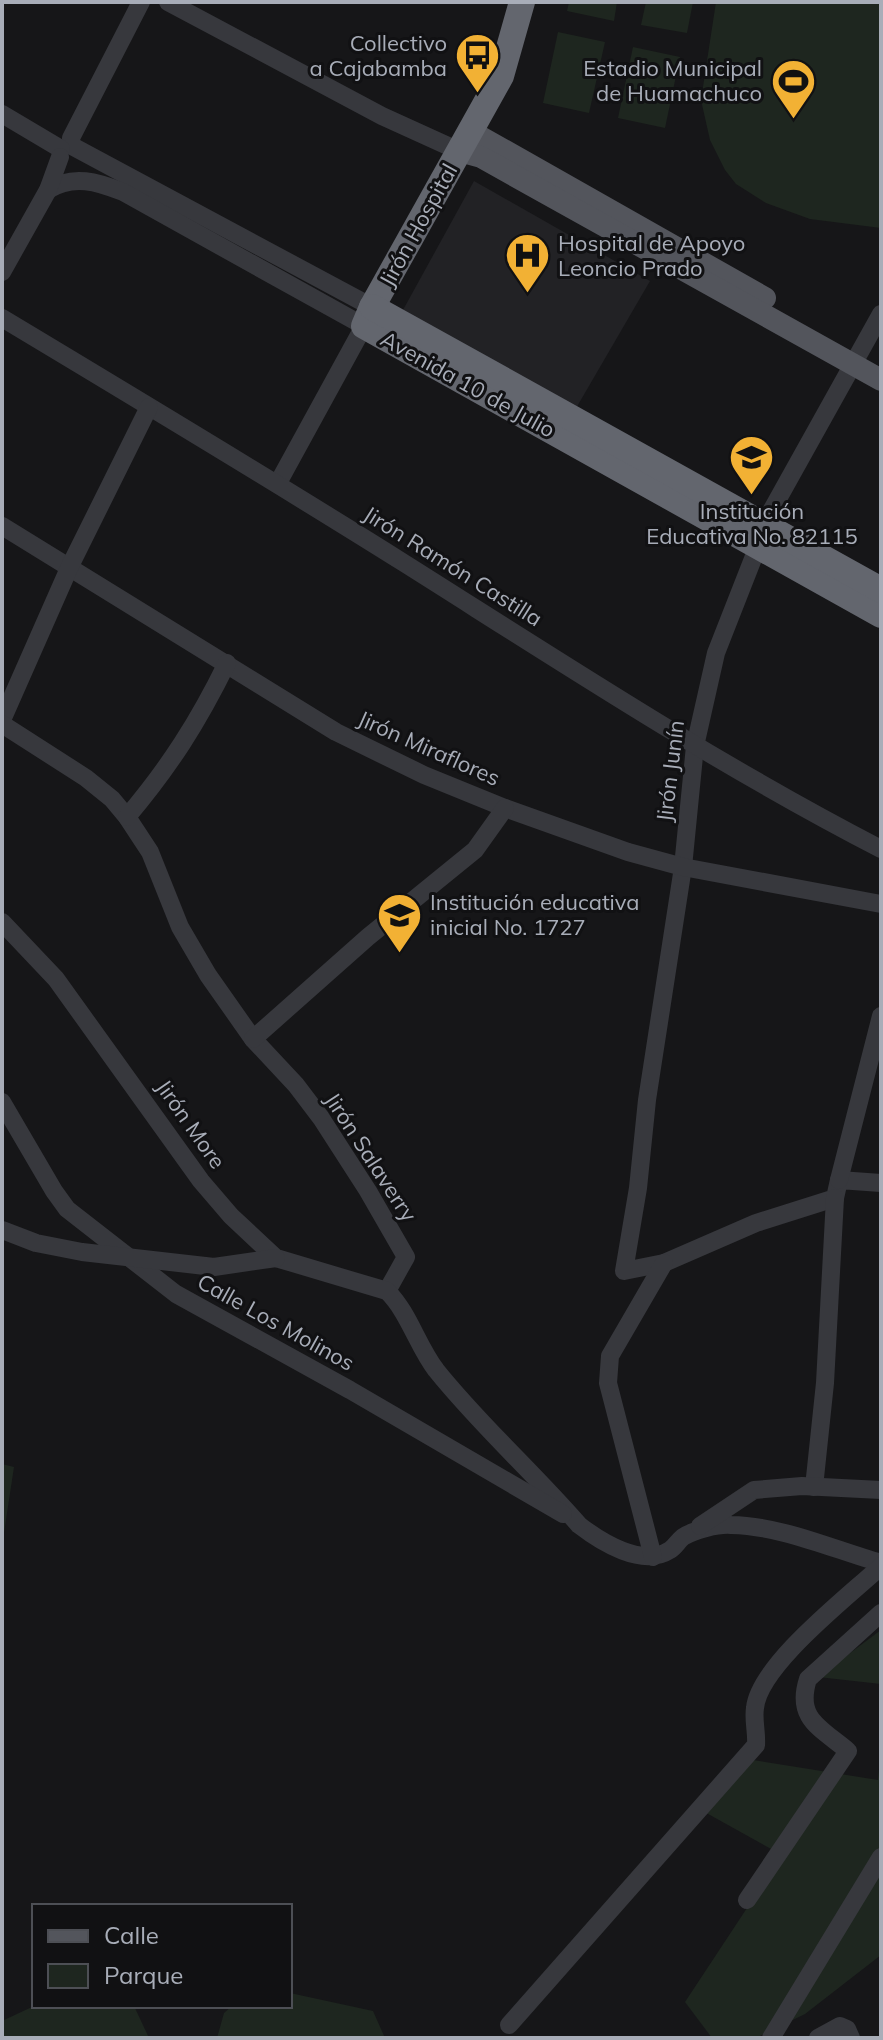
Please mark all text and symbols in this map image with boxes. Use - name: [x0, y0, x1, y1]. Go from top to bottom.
- place label: Collectivo a Cajabamba: [310, 29, 447, 82]
- bus stop icon: Collectivo a Cajabamba: [454, 32, 502, 95]
- place label: Estadio Municipal de Huamachuco: [583, 54, 762, 107]
- sports icon: Estadio Municipal de Huamachuco: [769, 57, 817, 120]
- street label: Jirón Hospital: [373, 159, 463, 291]
- place label: Hospital de Apoyo Leoncio Prado: [558, 229, 745, 282]
- hospital icon: Hospital de Apoyo Leoncio Prado: [503, 232, 551, 295]
- street label: Avenida 10 de Julio: [376, 324, 560, 444]
- school or university icon: Institución Educativa No. 82115: [728, 434, 776, 497]
- place label: Institución Educativa No. 82115: [646, 497, 858, 550]
- street label: Jirón Ramón Castilla: [358, 500, 548, 632]
- street label: Jirón Miraflores: [354, 704, 504, 792]
- street label: Jirón Junín: [650, 718, 690, 824]
- place label: Institución educativa inicial No. 1727: [430, 888, 640, 941]
- school or university icon: Institución educativa inicial No. 1727: [375, 891, 423, 954]
- street label: Jirón More: [150, 1074, 232, 1174]
- street label: Jirón Salaverry: [319, 1087, 423, 1227]
- street label: Calle Los Molinos: [192, 1267, 360, 1377]
- legend: [32, 1904, 292, 2008]
- text: Calle: [104, 1920, 159, 1950]
- text: Parque: [104, 1960, 183, 1990]

